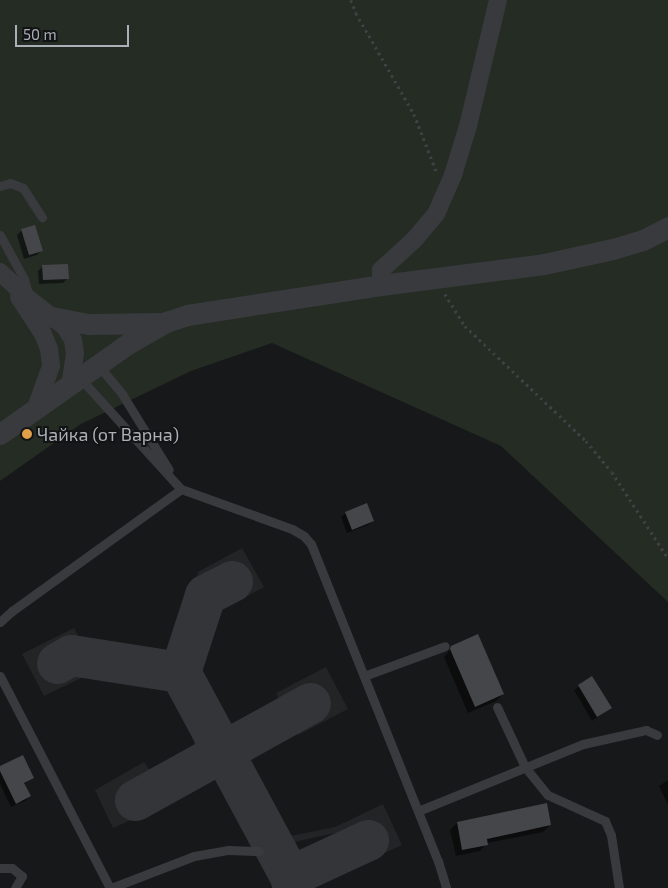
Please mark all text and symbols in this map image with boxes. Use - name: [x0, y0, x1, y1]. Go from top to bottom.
- scale bar: [18, 15, 131, 47]
- text: 50 m: [23, 25, 57, 43]
- place label: Чайка (от Варна): [37, 423, 179, 445]
- marker: Чайка (от Варна): [21, 428, 33, 440]

